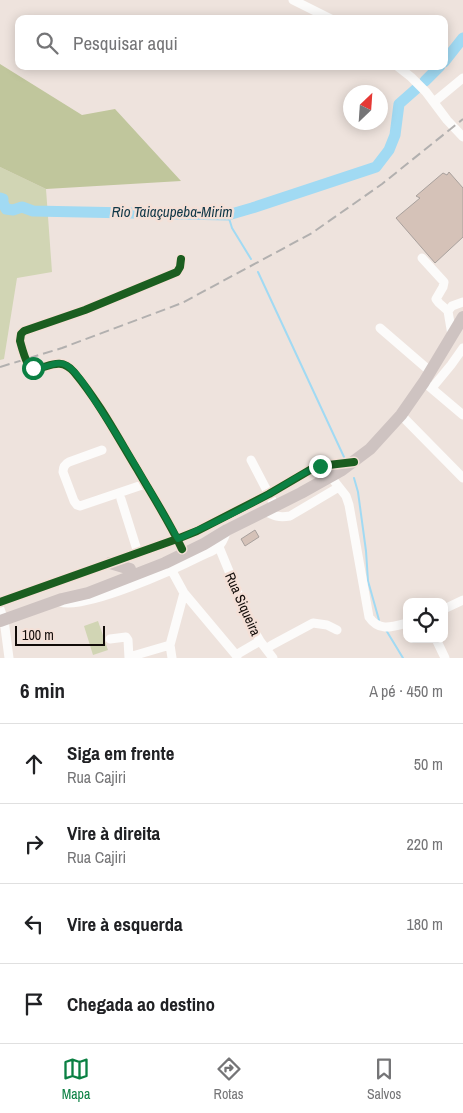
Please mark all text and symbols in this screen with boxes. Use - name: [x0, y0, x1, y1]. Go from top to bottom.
- search box: [15, 15, 448, 70]
- icon: search: [33, 29, 61, 57]
- text: Pesquisar aqui: [73, 30, 178, 56]
- north arrow: [343, 85, 388, 130]
- water label: Rio Taiaçupeba-Mirim: [111, 201, 233, 222]
- route start: [22, 357, 45, 380]
- route end: [309, 455, 332, 478]
- street label: Rua Siqueira: [221, 569, 265, 639]
- map controls: [403, 598, 448, 643]
- button: locate: [403, 598, 448, 643]
- scale bar: [15, 623, 105, 646]
- text: 100 m: [22, 626, 54, 644]
- text: 6 min: [20, 676, 65, 705]
- text: A pé · 450 m: [369, 680, 443, 702]
- text: Siga em frente: [67, 740, 174, 766]
- icon: ahead: [20, 750, 48, 778]
- text: 50 m: [414, 753, 443, 775]
- text: Rua Cajiri: [67, 766, 126, 788]
- text: Vire à direita: [67, 820, 160, 846]
- icon: right: [20, 830, 48, 858]
- text: 220 m: [407, 833, 443, 855]
- text: Rua Cajiri: [67, 846, 126, 868]
- icon: left: [20, 910, 48, 938]
- text: Vire à esquerda: [67, 911, 183, 937]
- text: 180 m: [407, 913, 443, 935]
- icon: arrive: [20, 990, 48, 1018]
- text: Chegada ao destino: [67, 991, 215, 1017]
- tab: Mapa: [62, 1055, 90, 1103]
- tab: Rotas: [214, 1055, 244, 1103]
- tab: Salvos: [367, 1055, 401, 1103]

